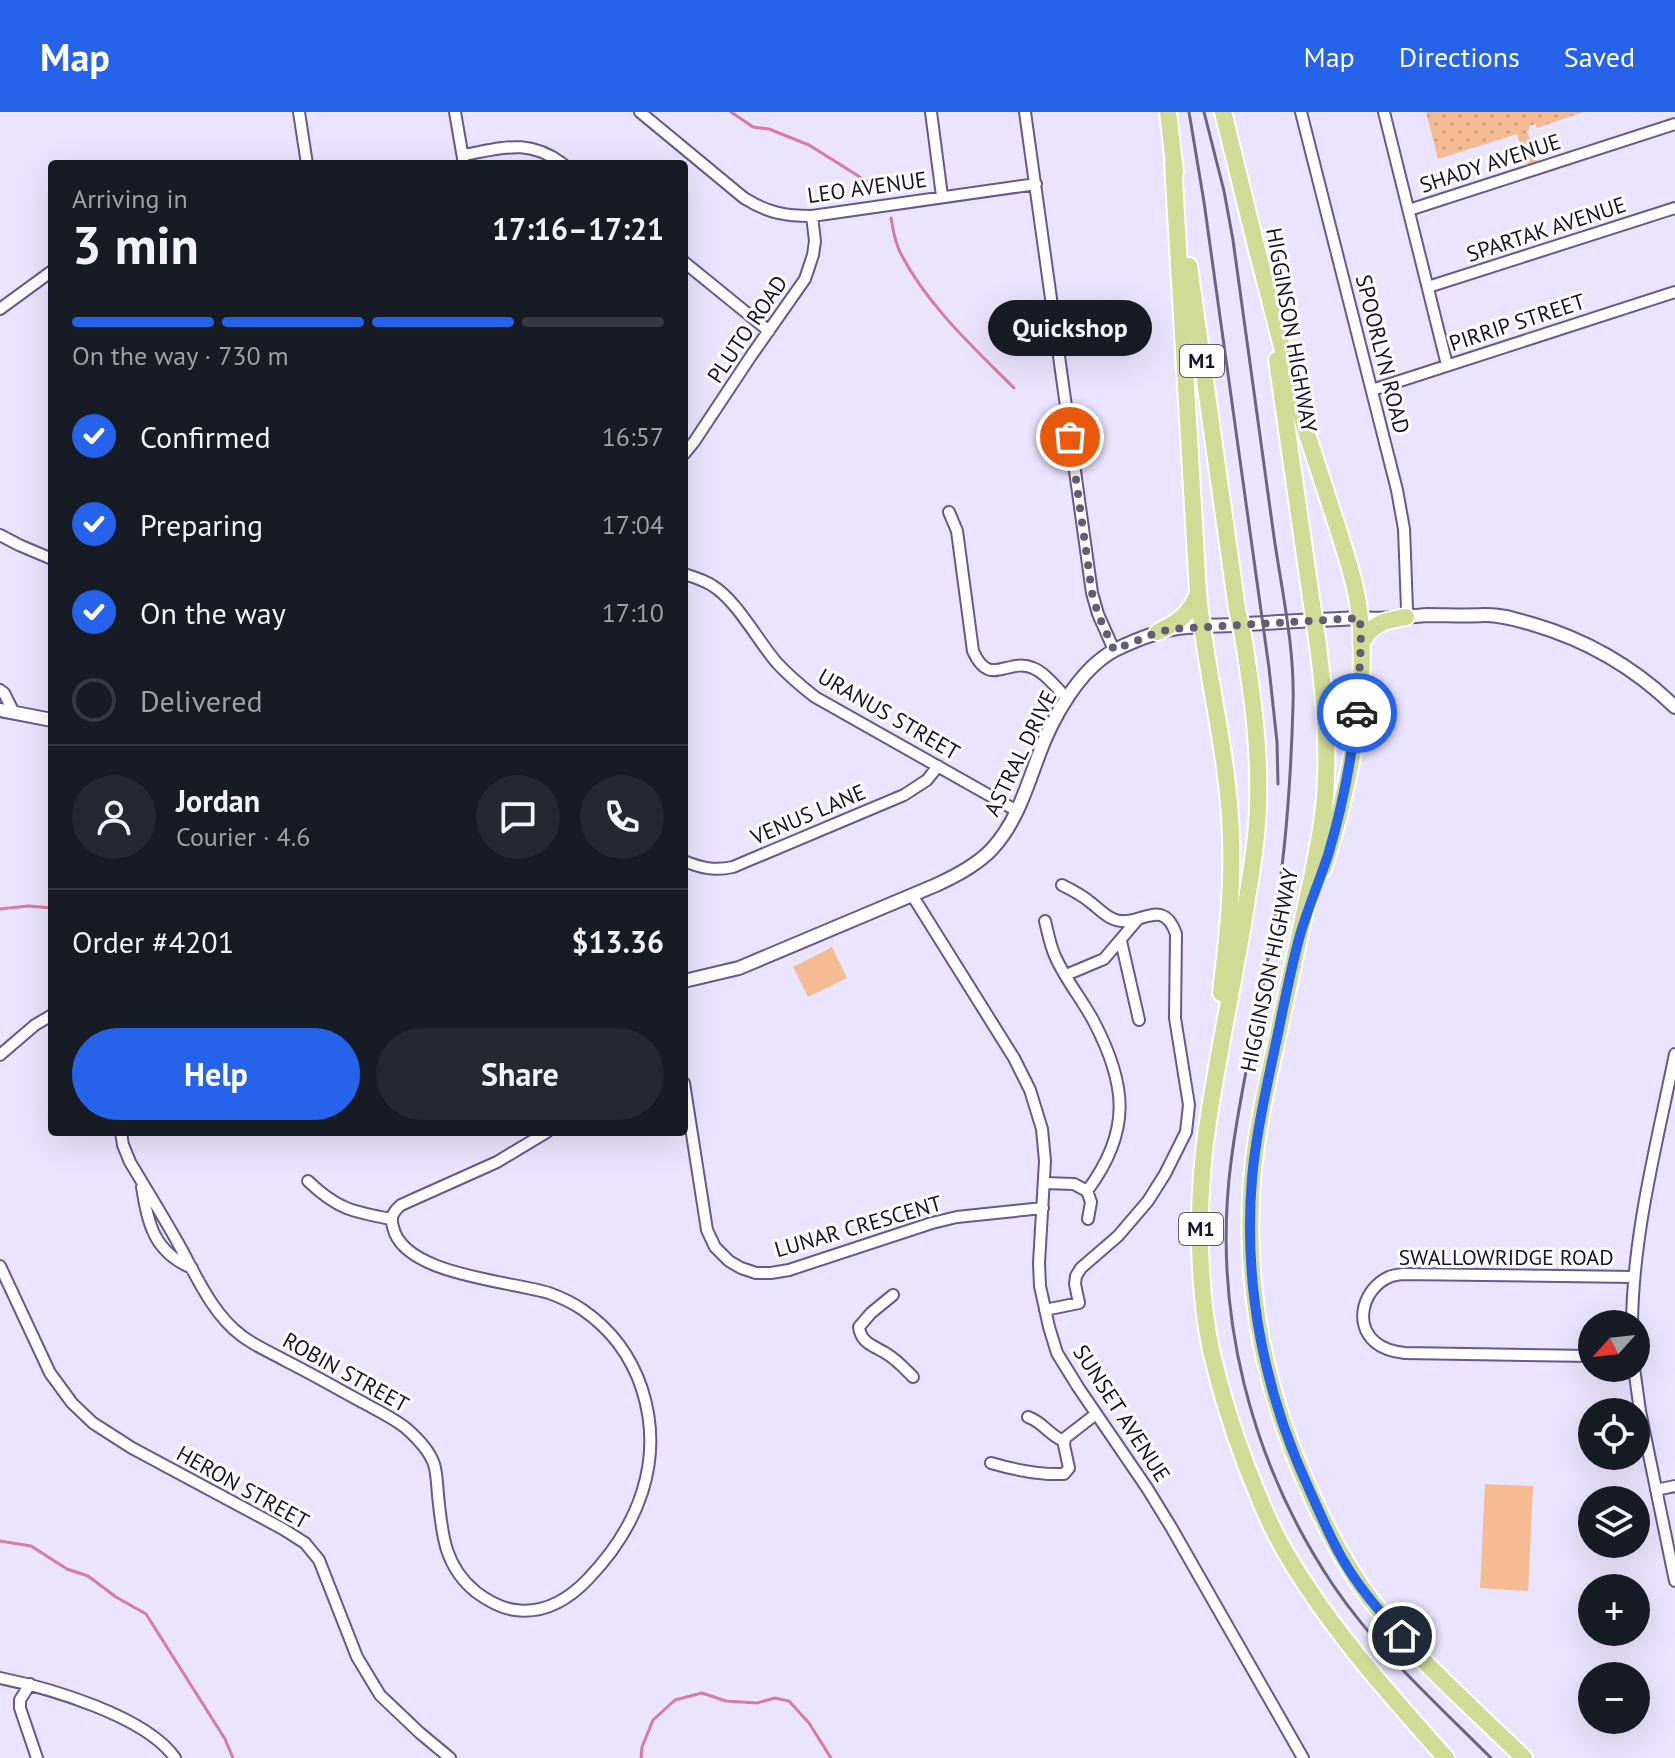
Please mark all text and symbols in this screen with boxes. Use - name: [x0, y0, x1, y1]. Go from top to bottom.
- text: Map: [40, 32, 110, 81]
- text: Map: [1304, 38, 1355, 75]
- text: Directions: [1399, 38, 1520, 75]
- text: Saved: [1564, 38, 1635, 75]
- street label: SHADY AVENUE: [1416, 127, 1564, 199]
- street label: LEO AVENUE: [805, 165, 929, 209]
- text: Arriving in: [72, 182, 188, 215]
- street label: SPARTAK AVENUE: [1463, 190, 1629, 268]
- text: 17:16–17:21: [492, 209, 664, 248]
- text: 3 min: [72, 211, 199, 278]
- street label: HIGGINSON HIGHWAY: [1260, 225, 1324, 435]
- street label: PLUTO ROAD: [701, 270, 793, 388]
- street label: SPOORLYN ROAD: [1350, 272, 1416, 436]
- street label: PIRRIP STREET: [1445, 287, 1589, 357]
- callout: Quickshop: [988, 301, 1152, 357]
- text: Quickshop: [1012, 311, 1128, 344]
- text: On the way · 730 m: [72, 339, 289, 372]
- road number: M1: [1180, 345, 1224, 377]
- pin: [1036, 403, 1104, 471]
- icon: check: [72, 414, 116, 458]
- icon: bag: [1048, 415, 1092, 459]
- text: Confirmed: [140, 417, 271, 456]
- text: 16:57: [602, 420, 664, 453]
- icon: check: [72, 502, 116, 546]
- text: Preparing: [140, 505, 263, 544]
- text: 17:04: [602, 508, 664, 541]
- icon: check: [72, 590, 116, 634]
- text: On the way: [140, 593, 286, 632]
- text: 17:10: [602, 596, 664, 629]
- street label: URANUS STREET: [813, 662, 965, 766]
- courier: [1317, 673, 1397, 753]
- text: Delivered: [140, 681, 263, 720]
- street label: ASTRAL DRIVE: [977, 685, 1063, 821]
- icon: car: [1335, 691, 1379, 735]
- button: person: [72, 775, 156, 859]
- button: chat: [476, 775, 560, 859]
- button: phone: [580, 775, 664, 859]
- street label: VENUS LANE: [745, 777, 870, 851]
- text: Jordan: [176, 781, 260, 820]
- text: Courier · 4.6: [176, 820, 310, 853]
- street label: HIGGINSON HIGHWAY: [1234, 865, 1304, 1074]
- text: Order #4201: [72, 922, 234, 961]
- text: $13.36: [572, 922, 664, 961]
- button: Help: [72, 1028, 360, 1120]
- button: Share: [376, 1028, 664, 1120]
- street label: LUNAR CRESCENT: [771, 1189, 945, 1263]
- road number: M1: [1179, 1213, 1223, 1245]
- street label: SWALLOWRIDGE ROAD: [1398, 1243, 1614, 1271]
- north arrow: [1578, 1310, 1650, 1382]
- map controls: [1578, 1310, 1650, 1734]
- street label: ROBIN STREET: [278, 1326, 414, 1418]
- street label: SUNSET AVENUE: [1067, 1339, 1177, 1487]
- button: locate: [1578, 1398, 1650, 1470]
- street label: HERON STREET: [172, 1439, 314, 1535]
- button: layers: [1578, 1486, 1650, 1558]
- button: +: [1578, 1574, 1650, 1646]
- pin: [1368, 1602, 1436, 1670]
- icon: home: [1380, 1614, 1424, 1658]
- button: −: [1578, 1662, 1650, 1734]

